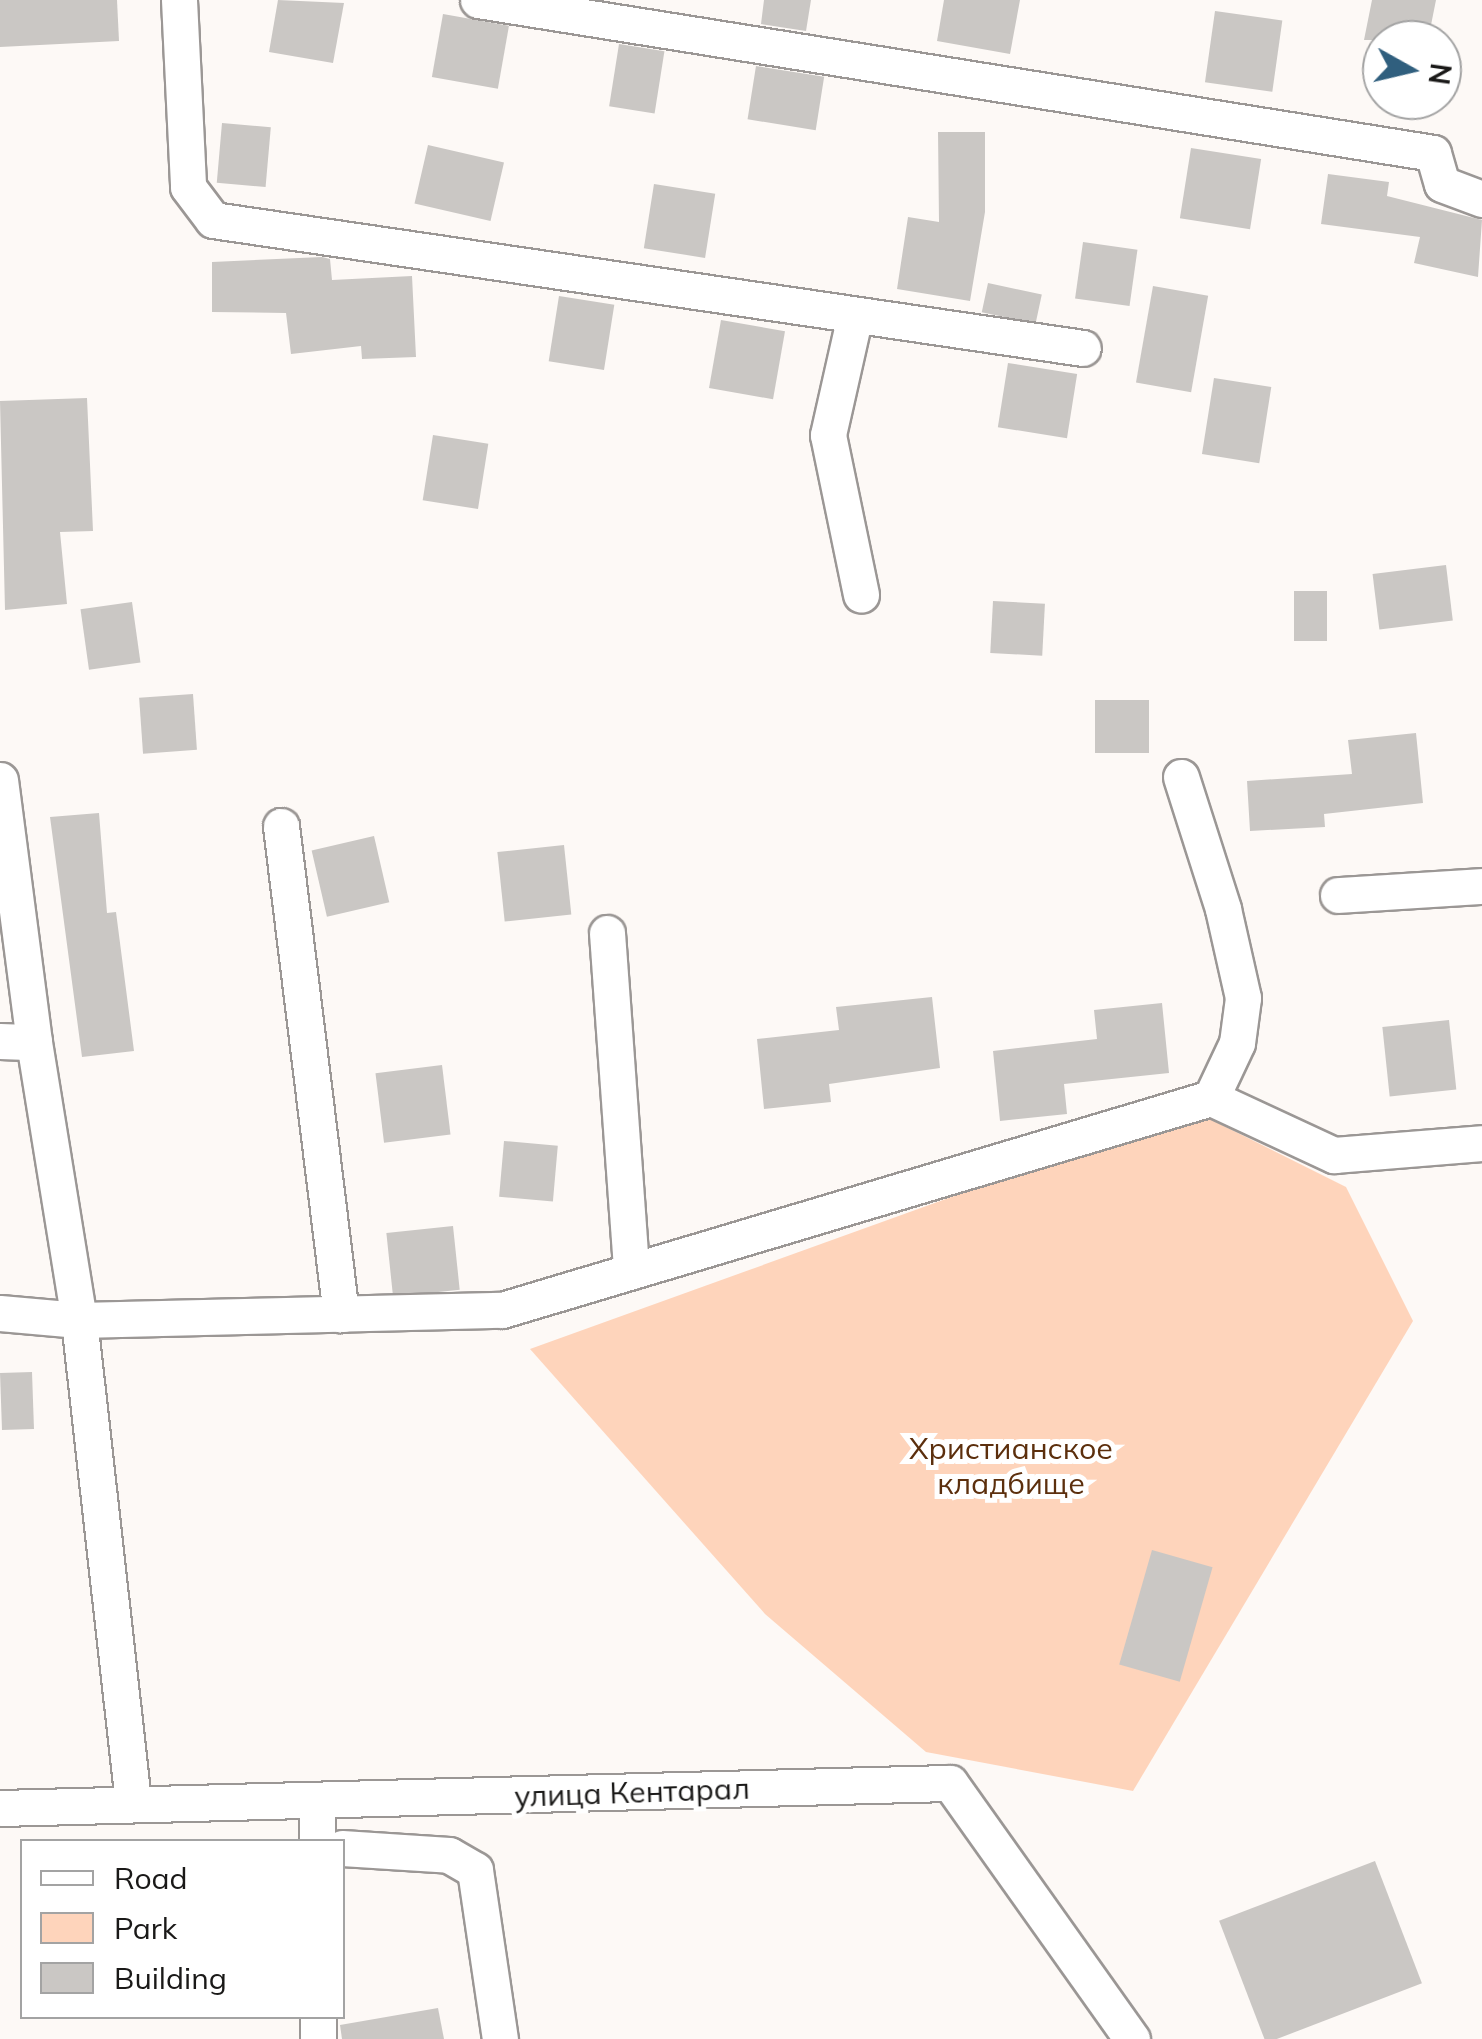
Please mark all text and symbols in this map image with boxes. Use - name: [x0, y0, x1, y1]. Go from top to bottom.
- north arrow: [1362, 20, 1462, 120]
- text: N: [1421, 61, 1459, 87]
- park label: Христианское кладбище: [909, 1430, 1113, 1500]
- street label: улица Кентарал: [514, 1770, 750, 1814]
- legend: [20, 1839, 345, 2019]
- text: Road: [114, 1859, 188, 1897]
- text: Park: [114, 1909, 177, 1947]
- text: Building: [114, 1959, 227, 1997]

